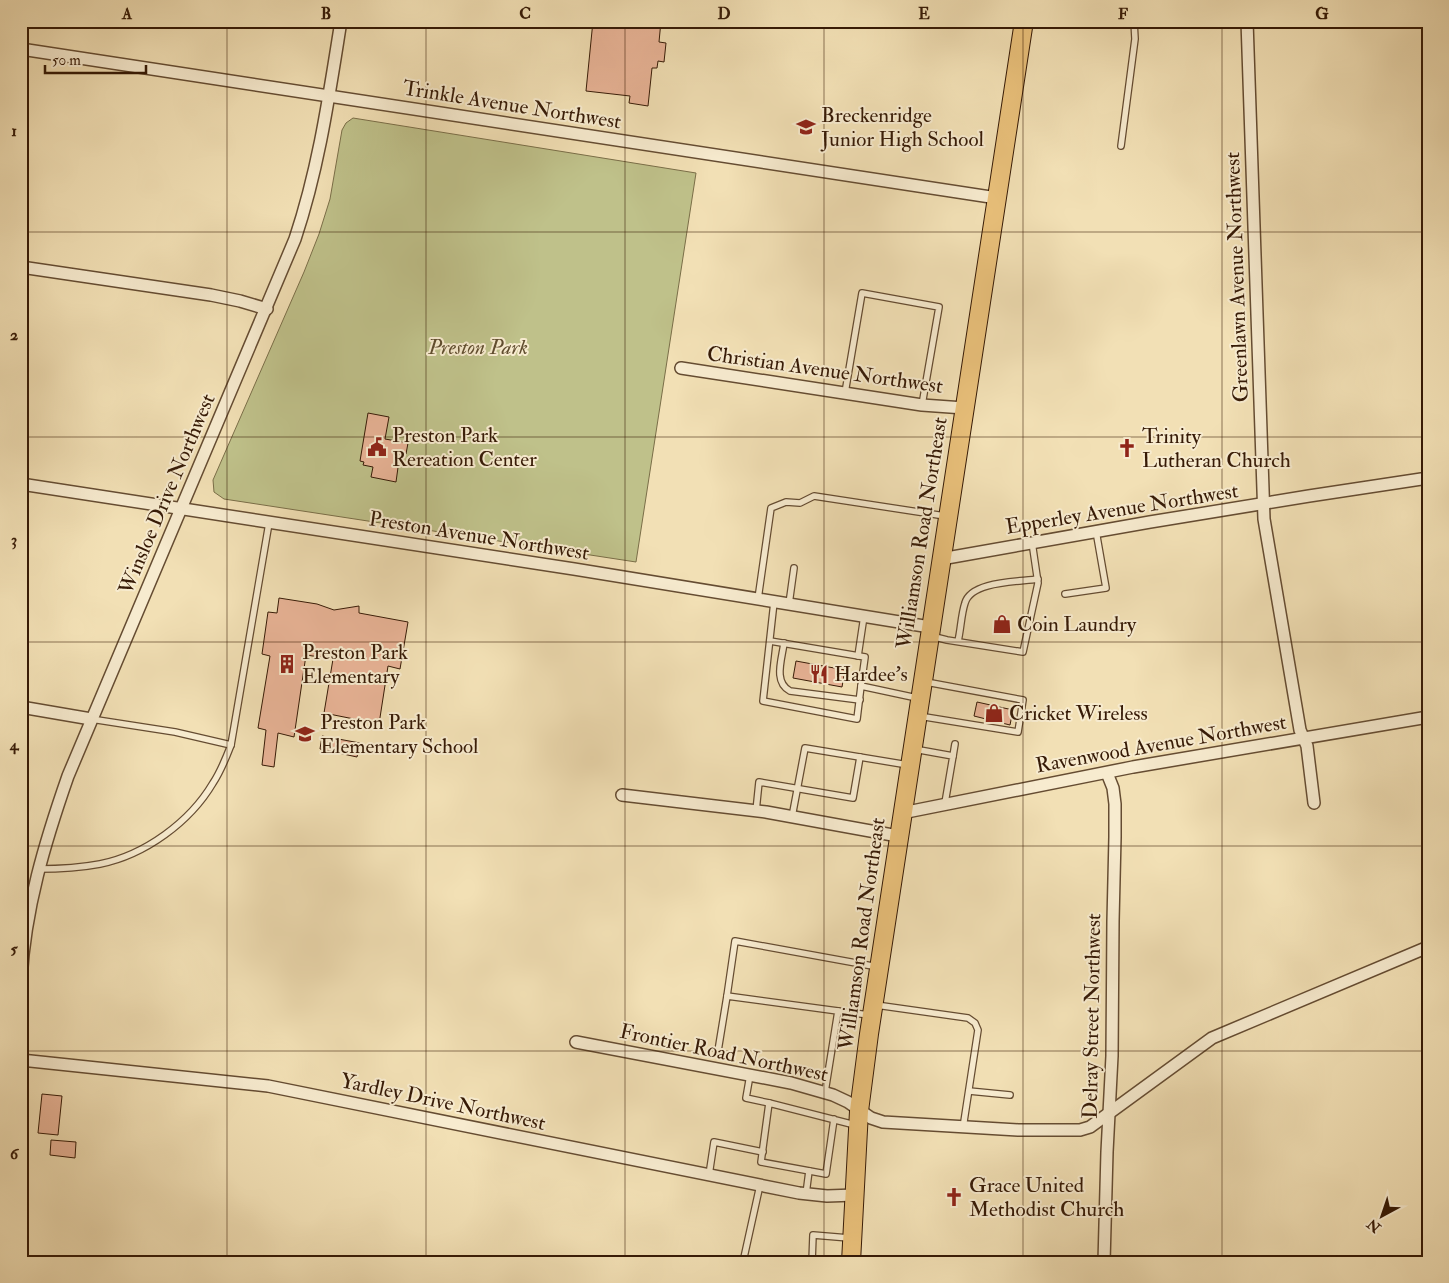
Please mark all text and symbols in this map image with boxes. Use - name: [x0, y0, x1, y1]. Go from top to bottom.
- text: A: [121, 4, 133, 24]
- text: B: [321, 4, 331, 24]
- text: C: [519, 4, 531, 24]
- text: D: [717, 4, 731, 24]
- text: E: [918, 4, 930, 24]
- text: F: [1118, 4, 1128, 24]
- text: G: [1315, 4, 1329, 24]
- scale bar: [45, 42, 146, 74]
- text: 50 m: [52, 51, 81, 70]
- street label: Trinkle Avenue Northwest: [401, 74, 623, 136]
- place label: Breckenridge Junior High School: [820, 102, 984, 153]
- school or university icon: Breckenridge Junior High School: [795, 116, 817, 138]
- text: 1: [11, 121, 17, 141]
- street label: Greenlawn Avenue Northwest: [1219, 151, 1255, 403]
- text: 2: [10, 325, 18, 345]
- park label: Preston Park: [427, 334, 528, 361]
- street label: Christian Avenue Northwest: [705, 340, 945, 400]
- street label: Winsloe Drive Northwest: [112, 389, 222, 599]
- street label: Williamson Road Northeast: [890, 415, 954, 652]
- place label: Preston Park Rereation Center: [392, 422, 537, 473]
- place label: Trinity Lutheran Church: [1142, 423, 1291, 474]
- public building icon: Preston Park Rereation Center: [366, 436, 388, 458]
- church icon: Trinity Lutheran Church: [1116, 437, 1138, 459]
- street label: Epperley Avenue Northwest: [1004, 477, 1240, 541]
- street label: Preston Avenue Northwest: [367, 505, 591, 567]
- text: 3: [11, 530, 17, 550]
- place label: Coin Laundry: [1017, 611, 1137, 638]
- shop icon: Coin Laundry: [991, 613, 1013, 635]
- place label: Preston Park Elementary: [302, 639, 408, 690]
- building icon: Preston Park Elementary: [276, 653, 298, 675]
- place label: Hardee's: [834, 661, 908, 688]
- restaurant icon: Hardee's: [808, 663, 830, 685]
- place label: Cricket Wireless: [1009, 700, 1148, 727]
- shop icon: Cricket Wireless: [983, 702, 1005, 724]
- place label: Preston Park Elementary School: [320, 709, 479, 760]
- street label: Ravenwood Avenue Northwest: [1034, 709, 1289, 779]
- school or university icon: Preston Park Elementary School: [294, 723, 316, 745]
- text: 4: [9, 735, 20, 755]
- street label: Williamson Road Northeast: [832, 816, 892, 1053]
- street label: Delray Street Northwest: [1077, 913, 1107, 1119]
- text: 5: [10, 939, 18, 959]
- street label: Frontier Road Northwest: [617, 1018, 831, 1088]
- street label: Yardley Drive Northwest: [338, 1067, 548, 1137]
- text: 6: [10, 1144, 20, 1164]
- place label: Grace United Methodist Church: [969, 1172, 1124, 1223]
- church icon: Grace United Methodist Church: [943, 1186, 965, 1208]
- north arrow: [1356, 1190, 1406, 1240]
- text: N: [1363, 1215, 1385, 1237]

